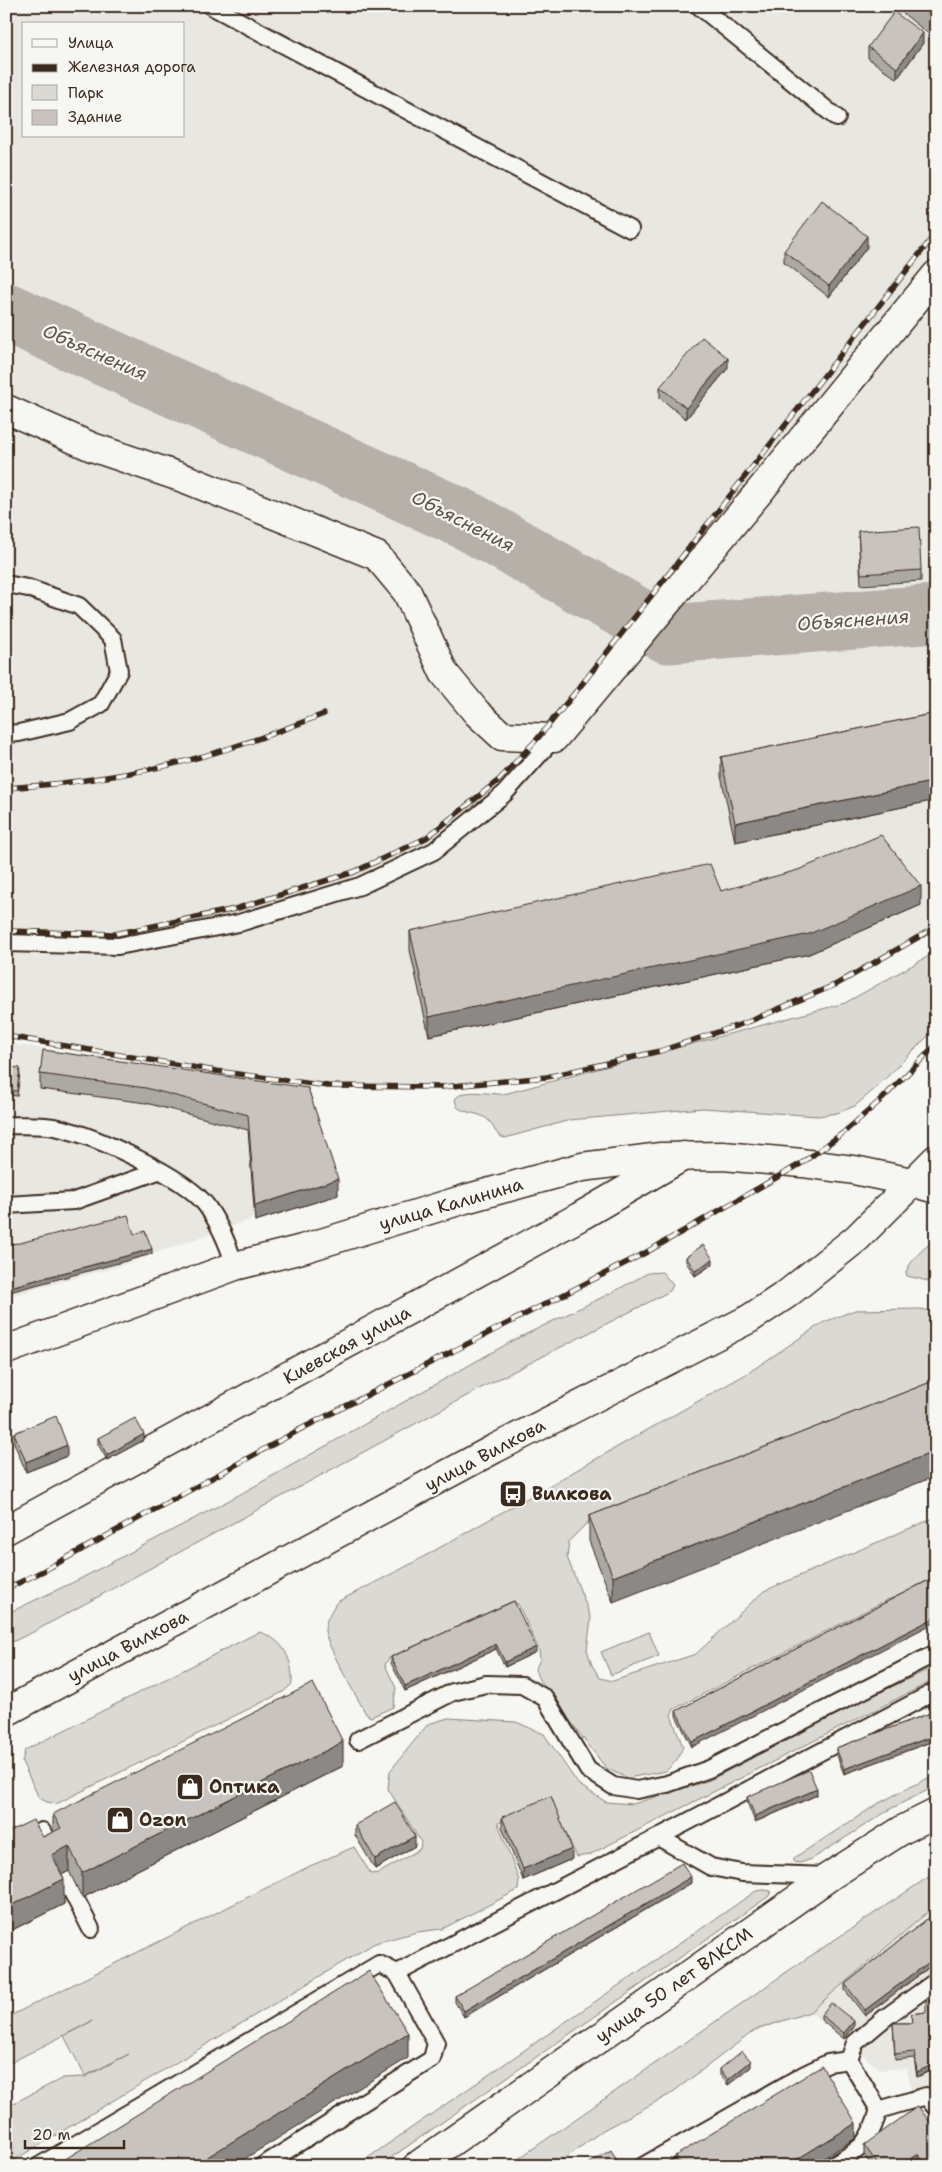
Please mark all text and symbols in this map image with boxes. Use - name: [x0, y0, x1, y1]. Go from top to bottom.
- legend: [22, 22, 185, 138]
- text: Улица: [68, 33, 114, 53]
- text: Железная дорога: [68, 57, 196, 77]
- text: Парк: [68, 83, 104, 103]
- text: Здание: [68, 107, 122, 127]
- water label: Объяснения: [39, 318, 151, 386]
- water label: Объяснения: [407, 484, 519, 558]
- water label: Объяснения: [796, 604, 910, 636]
- street label: улица Калинина: [376, 1172, 526, 1236]
- street label: Киевская улица: [279, 1300, 415, 1390]
- street label: улица Вилкова: [420, 1413, 550, 1497]
- bus stop icon: Вилкова: [498, 1479, 528, 1509]
- place label: Вилкова: [532, 1482, 612, 1506]
- street label: улица Вилкова: [63, 1604, 193, 1688]
- shop icon: Оптика: [175, 1772, 205, 1802]
- place label: Оптика: [209, 1775, 280, 1799]
- shop icon: Ozon: [105, 1805, 135, 1835]
- place label: Ozon: [139, 1808, 186, 1832]
- street label: улица 50 лет ВЛКСМ: [591, 1922, 757, 2048]
- scale bar: [25, 2117, 124, 2149]
- text: 20 m: [32, 2125, 71, 2145]

